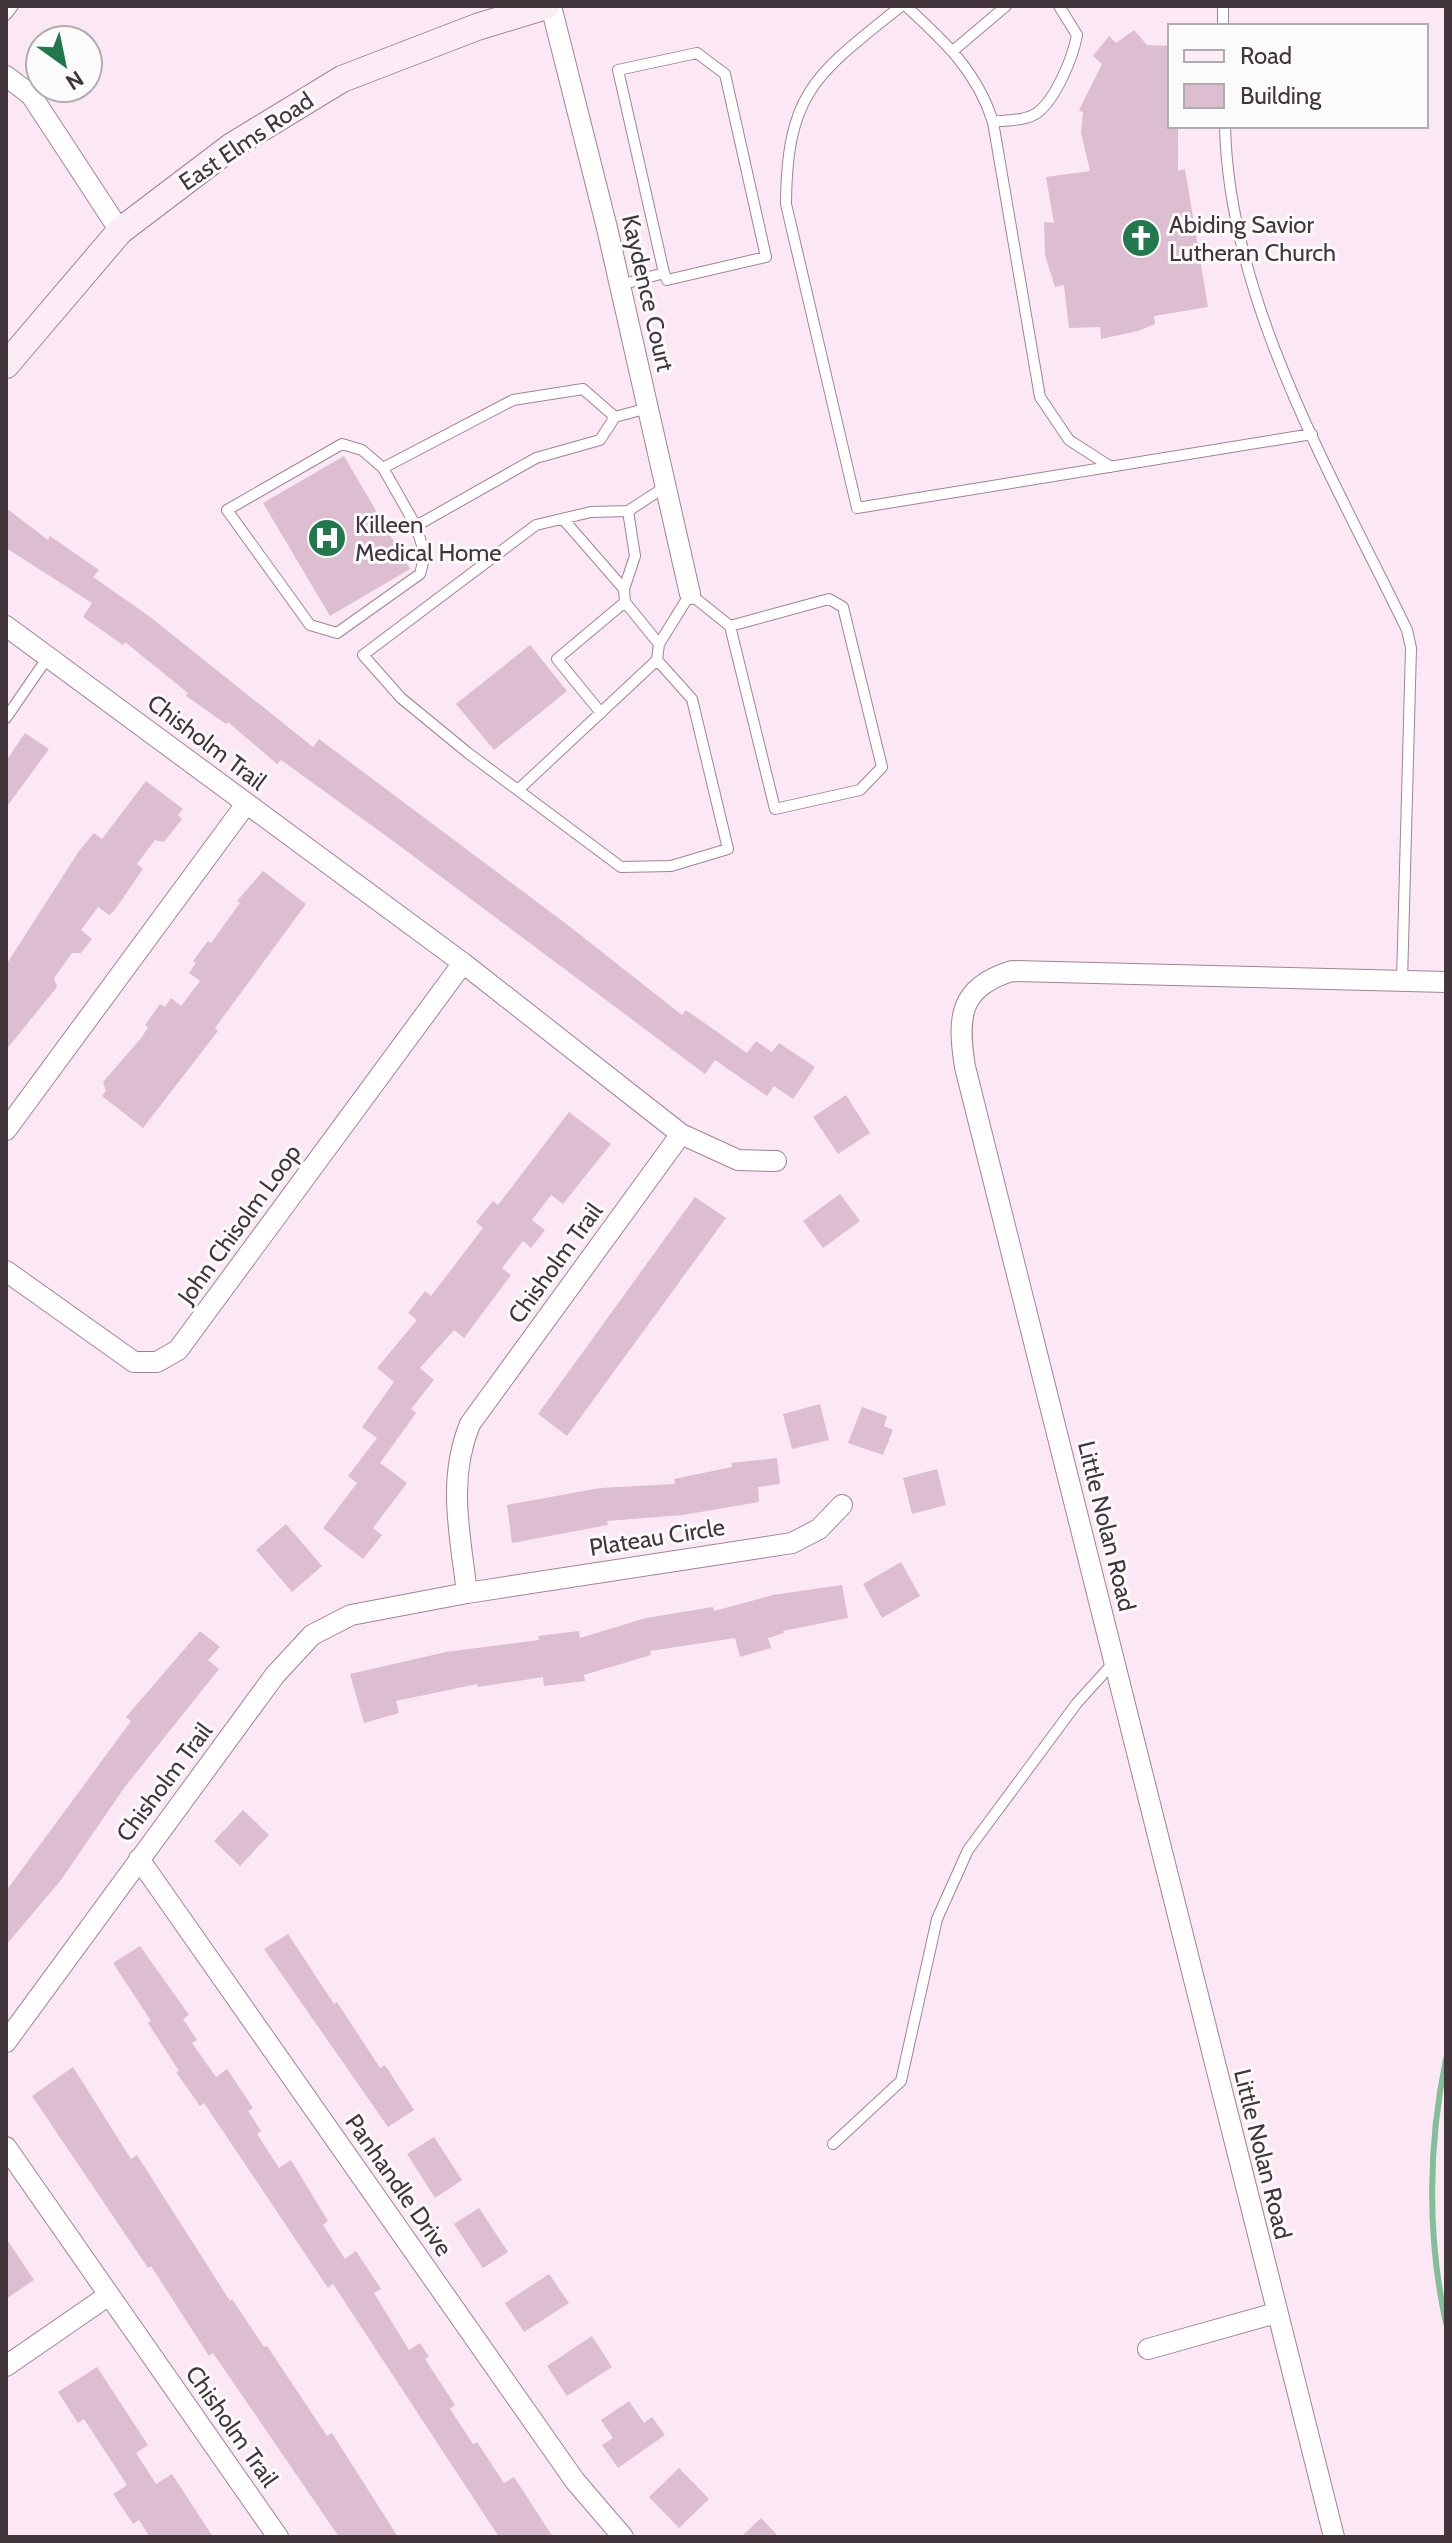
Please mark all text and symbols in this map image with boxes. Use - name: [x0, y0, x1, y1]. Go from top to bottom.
- north arrow: [24, 24, 104, 104]
- legend: [1168, 24, 1428, 128]
- text: Road: [1240, 41, 1292, 70]
- text: N: [61, 65, 88, 96]
- text: Building: [1240, 81, 1322, 110]
- street label: East Elms Road: [173, 85, 319, 197]
- place label: Abiding Savior Lutheran Church: [1169, 210, 1336, 267]
- street label: Kaydence Court: [616, 212, 680, 374]
- church icon: Abiding Savior Lutheran Church: [1120, 217, 1162, 259]
- place label: Killeen Medical Home: [355, 510, 502, 567]
- hospital icon: Killeen Medical Home: [306, 517, 348, 559]
- street label: Chisholm Trail: [142, 688, 272, 796]
- street label: John Chisolm Loop: [171, 1138, 307, 1310]
- street label: Chisholm Trail: [502, 1197, 609, 1329]
- street label: Little Nolan Road: [1072, 1438, 1142, 1614]
- street label: Plateau Circle: [587, 1512, 727, 1562]
- street label: Chisholm Trail: [110, 1717, 218, 1847]
- street label: Little Nolan Road: [1228, 2066, 1298, 2242]
- street label: Panhandle Drive: [339, 2108, 459, 2262]
- street label: Chisholm Trail: [180, 2360, 285, 2493]

